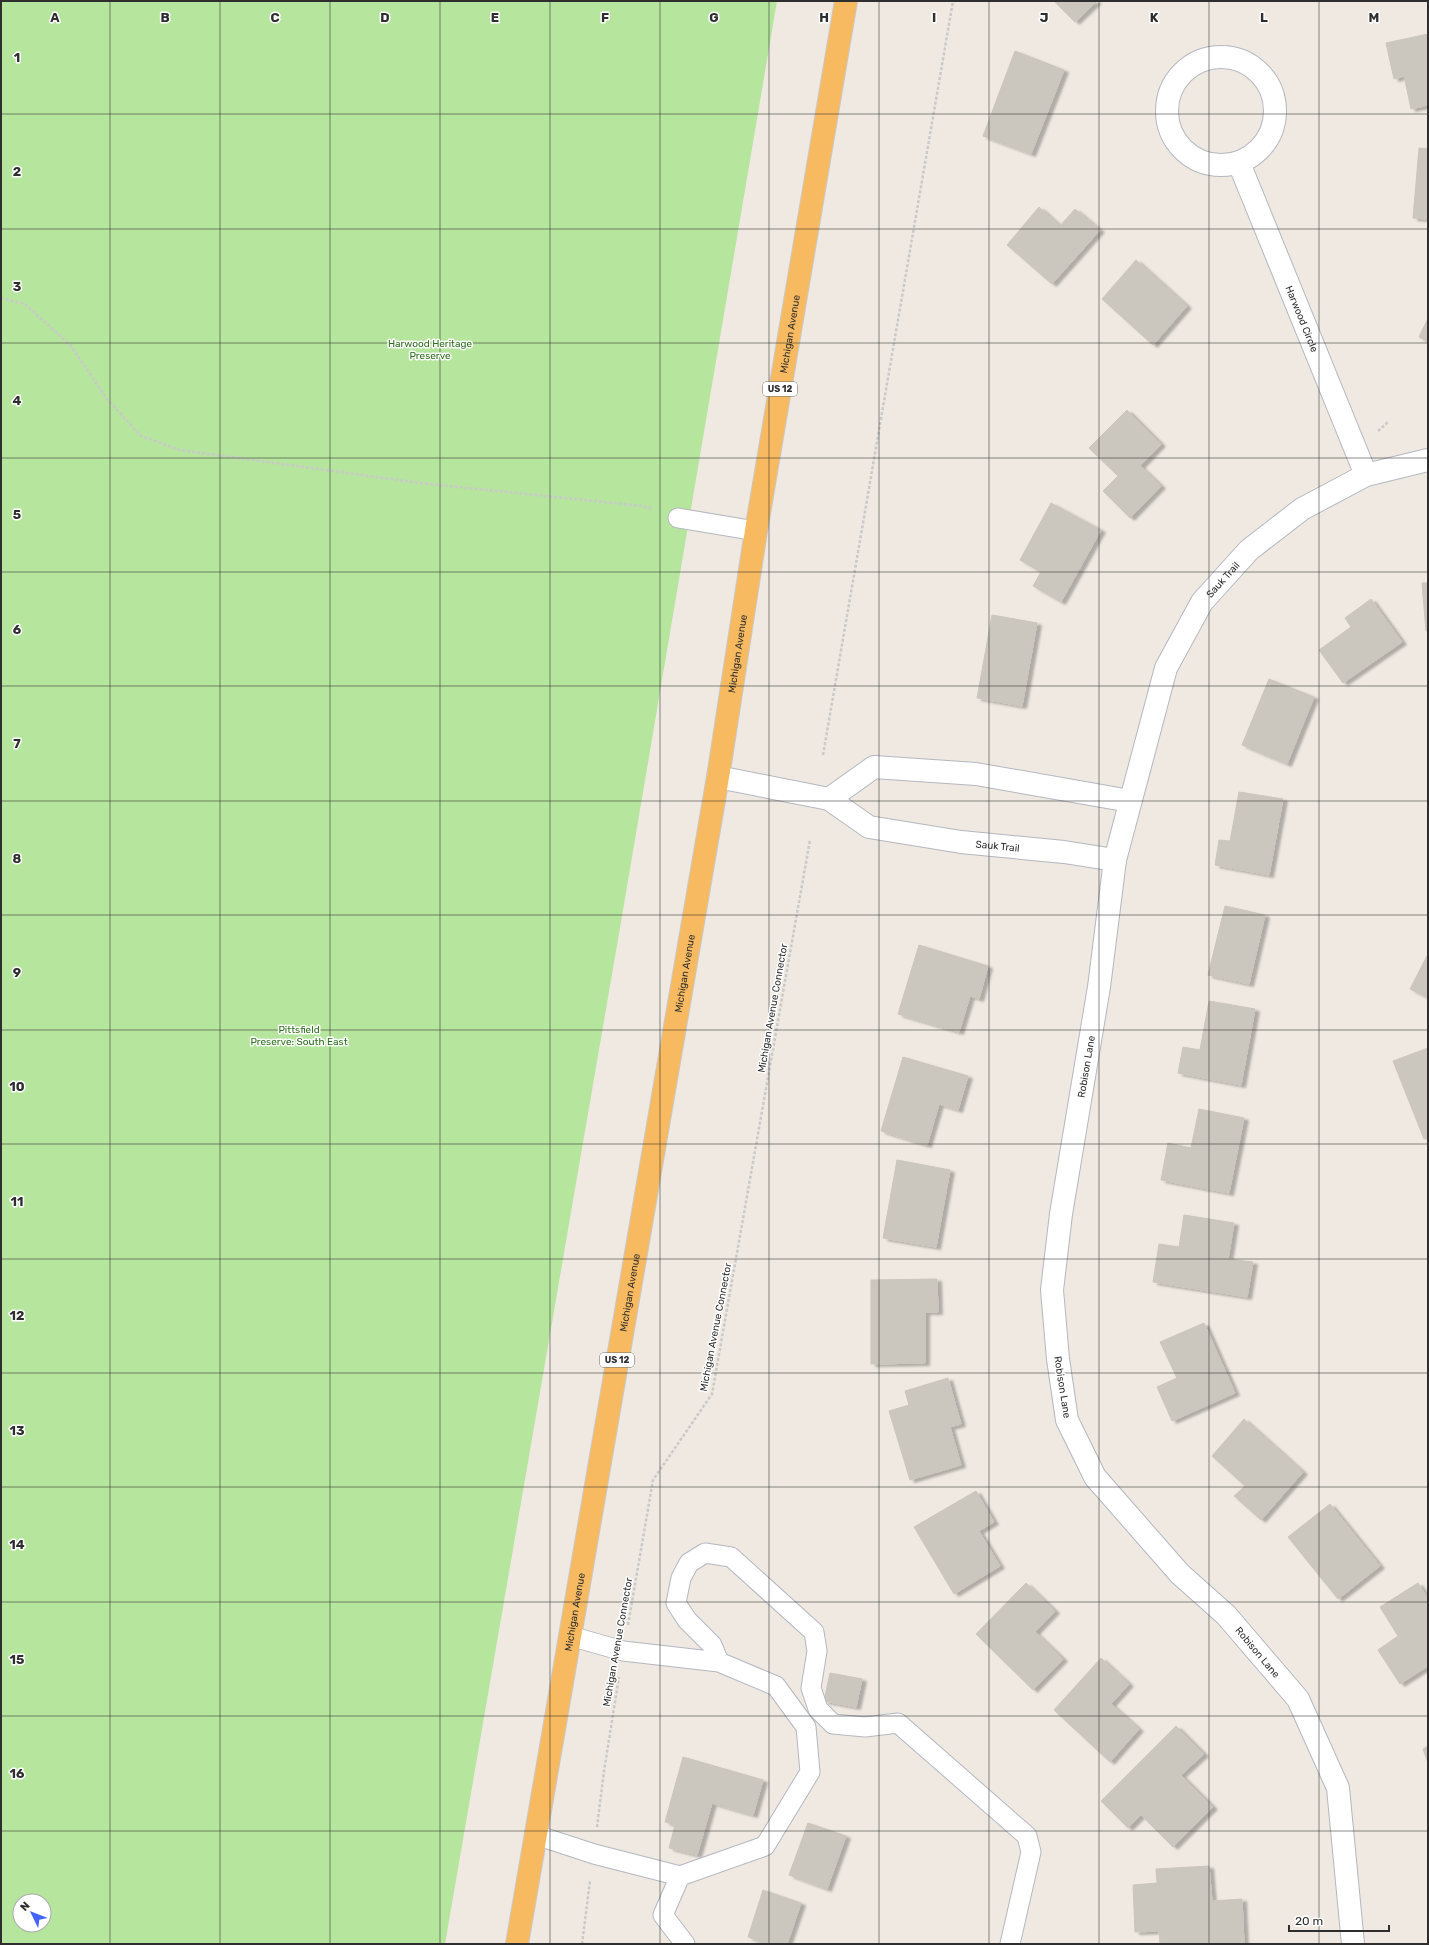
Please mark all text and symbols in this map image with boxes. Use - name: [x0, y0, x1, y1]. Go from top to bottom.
- text: A: [50, 10, 60, 25]
- text: B: [160, 10, 170, 25]
- text: C: [270, 10, 280, 25]
- text: D: [380, 10, 390, 25]
- text: E: [491, 10, 499, 25]
- text: F: [601, 10, 609, 25]
- text: G: [709, 10, 719, 25]
- text: H: [819, 10, 829, 25]
- text: I: [932, 10, 936, 25]
- text: J: [1040, 10, 1048, 25]
- text: K: [1150, 10, 1159, 25]
- text: L: [1260, 10, 1268, 25]
- text: M: [1369, 10, 1379, 25]
- text: 1: [14, 50, 20, 65]
- text: 2: [13, 164, 21, 179]
- text: 3: [13, 279, 22, 294]
- street label: Harwood Circle: [1283, 284, 1320, 354]
- street label: Michigan Avenue: [778, 294, 803, 374]
- park label: Harwood Heritage Preserve: [388, 338, 472, 362]
- road number: US 12: [763, 382, 797, 396]
- text: 4: [13, 393, 22, 408]
- text: 5: [13, 507, 21, 522]
- street label: Sauk Trail: [1204, 560, 1242, 600]
- street label: Michigan Avenue: [726, 613, 750, 694]
- text: 6: [13, 622, 22, 637]
- text: 7: [13, 736, 21, 751]
- street label: Sauk Trail: [975, 838, 1020, 855]
- text: 8: [13, 851, 22, 866]
- street label: Michigan Avenue: [673, 933, 698, 1014]
- street label: Michigan Avenue Connector: [756, 943, 790, 1074]
- text: 9: [13, 965, 21, 980]
- park label: Pittsfield Preserve: South East: [250, 1024, 348, 1048]
- street label: Robison Lane: [1076, 1034, 1098, 1099]
- text: 10: [9, 1079, 25, 1094]
- text: 11: [11, 1194, 23, 1209]
- street label: Michigan Avenue: [618, 1252, 643, 1333]
- street label: Michigan Avenue Connector: [698, 1262, 734, 1392]
- text: 12: [10, 1308, 24, 1323]
- road number: US 12: [600, 1353, 634, 1367]
- street label: Robison Lane: [1051, 1355, 1073, 1419]
- text: 13: [9, 1423, 25, 1438]
- text: 14: [9, 1537, 25, 1552]
- street label: Michigan Avenue: [563, 1572, 588, 1652]
- street label: Michigan Avenue Connector: [601, 1577, 635, 1708]
- street label: Robison Lane: [1232, 1625, 1282, 1681]
- text: 15: [10, 1652, 24, 1667]
- text: 16: [10, 1766, 25, 1781]
- north arrow: [12, 1893, 52, 1933]
- text: N: [18, 1899, 33, 1914]
- scale bar: [1289, 1907, 1389, 1933]
- text: 20 m: [1295, 1914, 1323, 1928]

